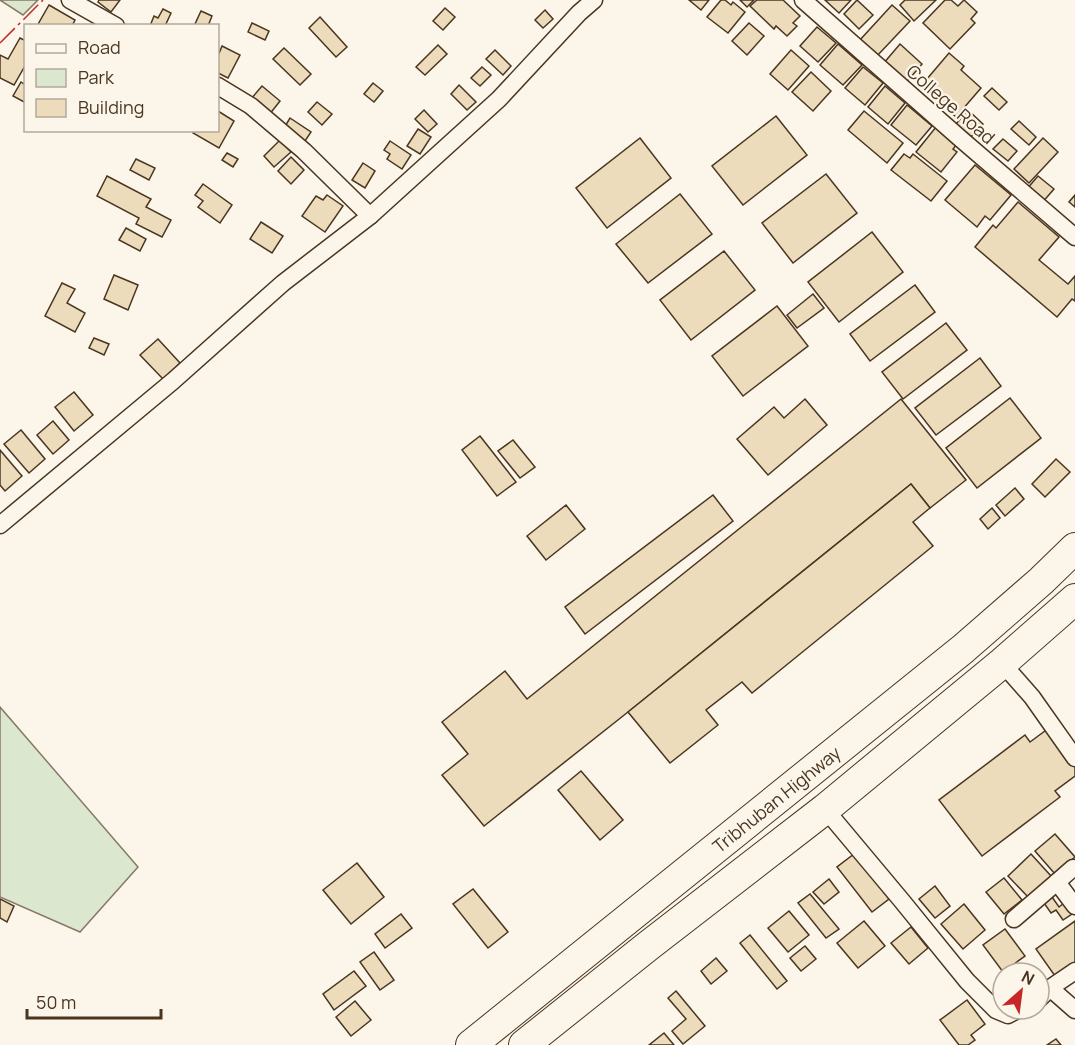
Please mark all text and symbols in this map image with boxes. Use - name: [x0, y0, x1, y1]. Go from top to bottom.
- legend: [24, 24, 219, 132]
- text: Road: [78, 35, 121, 59]
- street label: College Road: [902, 59, 1000, 149]
- text: Park: [78, 65, 115, 89]
- text: Building: [78, 95, 144, 119]
- street label: Tribhuban Highway: [707, 740, 846, 858]
- north arrow: [991, 961, 1051, 1021]
- text: N: [1018, 965, 1038, 990]
- scale bar: [27, 982, 160, 1020]
- text: 50 m: [36, 990, 76, 1014]

